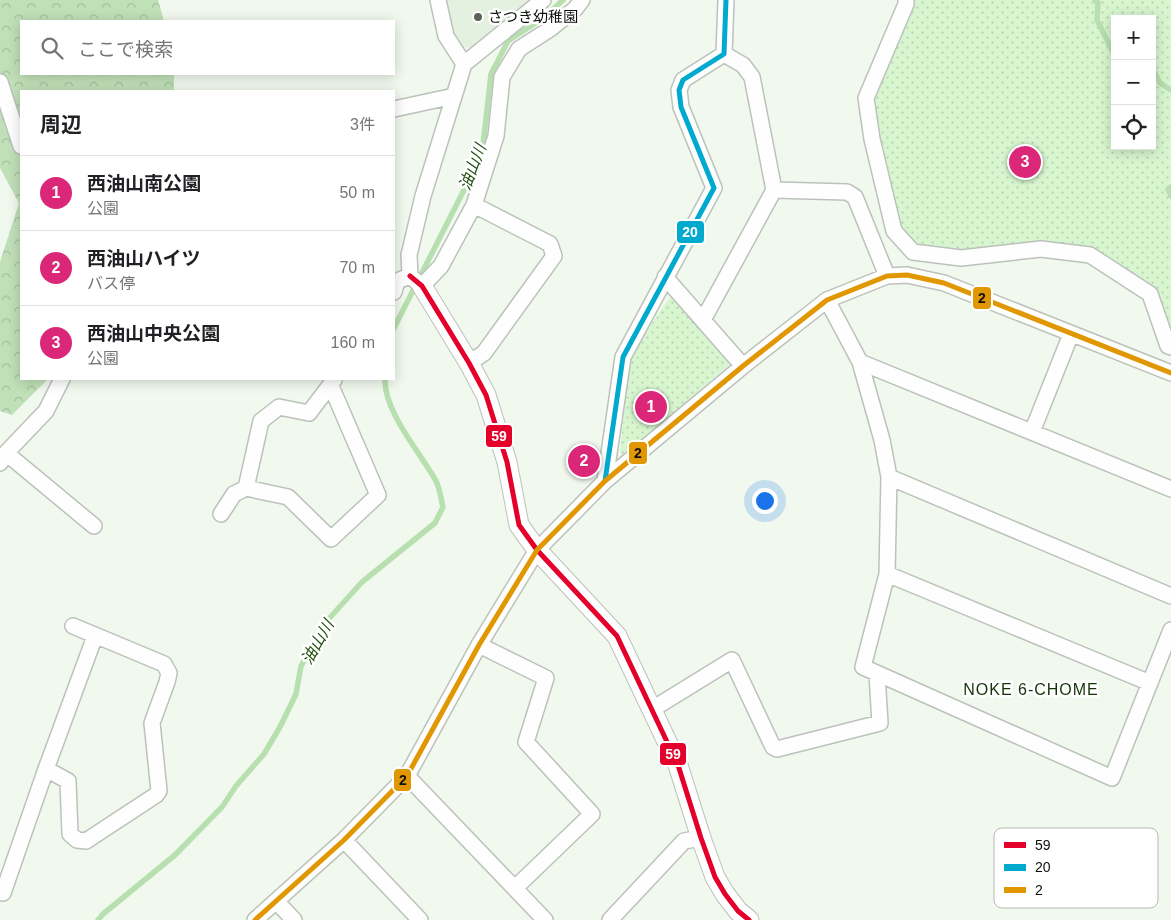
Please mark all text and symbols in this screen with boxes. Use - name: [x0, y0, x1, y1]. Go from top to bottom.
- place label: さつき幼稚園: [488, 8, 578, 25]
- marker: さつき幼稚園: [472, 11, 484, 23]
- map controls: [1111, 15, 1156, 150]
- button: +: [1111, 15, 1156, 60]
- search box: [20, 20, 395, 75]
- icon: search: [38, 34, 66, 62]
- text: ここで検索: [78, 39, 173, 60]
- button: −: [1111, 60, 1156, 105]
- button: locate: [1111, 105, 1156, 150]
- text: 周辺: [40, 113, 82, 136]
- text: 3件: [350, 116, 375, 133]
- water label: 油山川: [456, 140, 490, 193]
- pin: 3: [1009, 143, 1041, 181]
- text: 西油山南公園: [87, 173, 201, 194]
- text: 1: [52, 184, 60, 201]
- text: 50 m: [339, 184, 375, 201]
- text: 公園: [87, 200, 119, 217]
- line badge: 20: [676, 220, 705, 244]
- text: 20: [682, 224, 698, 240]
- text: 西油山ハイツ: [87, 248, 201, 269]
- text: 2: [52, 259, 60, 276]
- text: 70 m: [339, 259, 375, 276]
- text: バス停: [87, 275, 135, 292]
- line badge: 2: [972, 286, 992, 310]
- text: 2: [978, 290, 986, 306]
- text: 西油山中央公園: [87, 323, 220, 344]
- text: 3: [52, 334, 60, 351]
- text: 160 m: [331, 334, 375, 351]
- text: 公園: [87, 350, 119, 367]
- pin: 1: [635, 388, 667, 426]
- line badge: 59: [485, 424, 513, 448]
- text: 59: [491, 428, 507, 444]
- line badge: 2: [628, 441, 648, 465]
- pin: 2: [568, 442, 600, 480]
- text: 2: [634, 445, 642, 461]
- your location: [752, 488, 778, 514]
- water label: 油山川: [298, 615, 338, 667]
- district label: NOKE 6-CHOME: [963, 681, 1099, 698]
- line badge: 59: [659, 742, 687, 766]
- text: 59: [665, 746, 681, 762]
- line badge: 2: [393, 768, 412, 792]
- text: 2: [399, 772, 407, 788]
- legend: [994, 828, 1158, 908]
- text: 59: [1035, 837, 1051, 853]
- text: 20: [1035, 859, 1051, 875]
- text: 2: [1035, 882, 1043, 898]

